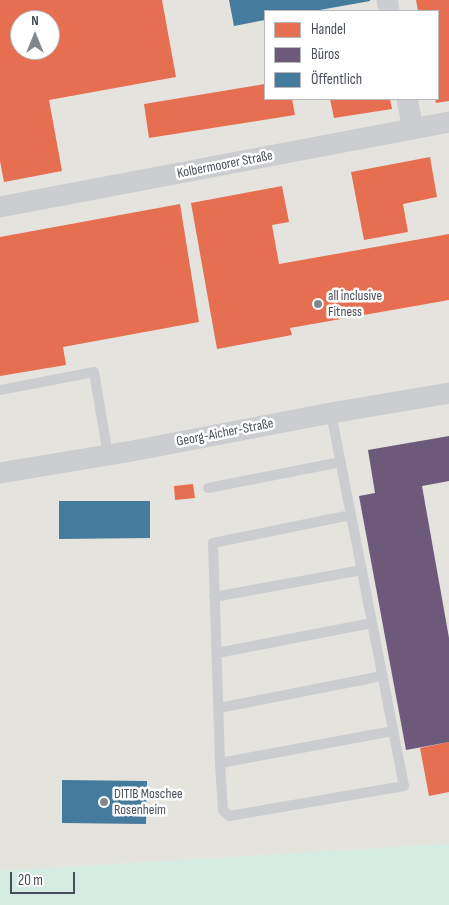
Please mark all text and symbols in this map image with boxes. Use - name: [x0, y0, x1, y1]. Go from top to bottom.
- north arrow: [10, 10, 60, 60]
- legend: [264, 10, 439, 100]
- text: N: [31, 12, 39, 29]
- text: Handel: [311, 20, 346, 39]
- text: Büros: [311, 45, 340, 64]
- text: Öffentlich: [311, 70, 362, 89]
- street label: Kolbermoorer Straße: [176, 147, 274, 183]
- place label: all inclusive Fitness: [328, 288, 382, 321]
- marker: all inclusive Fitness: [312, 298, 324, 310]
- street label: Georg-Aicher-Straße: [175, 415, 275, 451]
- place label: DITIB Moschee Rosenheim: [114, 786, 183, 819]
- marker: DITIB Moschee Rosenheim: [98, 796, 110, 808]
- scale bar: [12, 862, 78, 894]
- text: 20 m: [18, 871, 43, 890]

